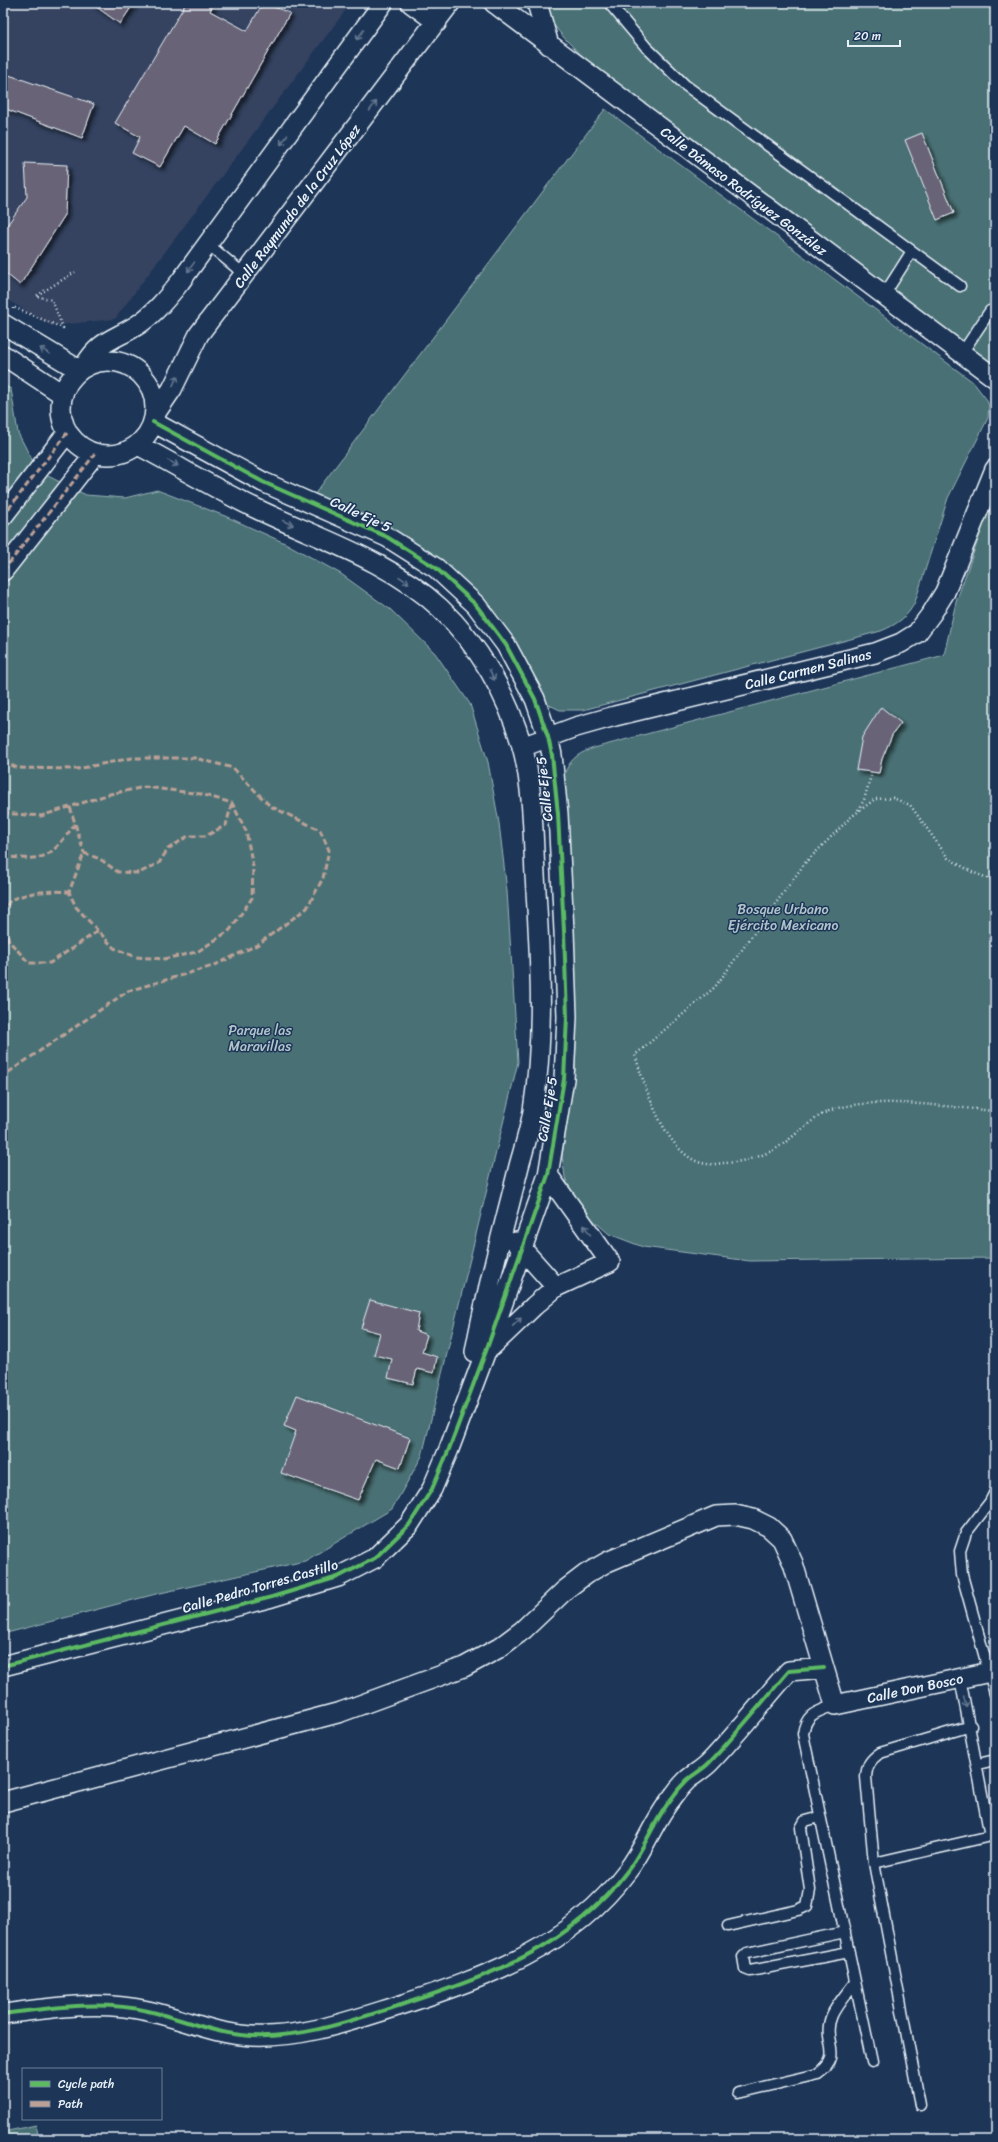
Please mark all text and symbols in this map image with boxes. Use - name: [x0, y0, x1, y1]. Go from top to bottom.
- scale bar: [848, 22, 900, 48]
- text: 20 m: [854, 25, 881, 47]
- one-way arrow: [356, 29, 365, 40]
- one-way arrow: [369, 100, 377, 111]
- street label: Calle Raymundo de la Cruz López: [227, 119, 368, 294]
- street label: Calle Dámaso Rodríguez González: [655, 120, 833, 263]
- one-way arrow: [280, 134, 289, 145]
- one-way arrow: [187, 262, 195, 273]
- one-way arrow: [39, 347, 51, 355]
- one-way arrow: [172, 376, 179, 388]
- one-way arrow: [167, 460, 179, 468]
- street label: Calle Eje 5: [326, 489, 396, 540]
- one-way arrow: [282, 520, 294, 527]
- one-way arrow: [399, 576, 410, 585]
- street label: Calle Carmen Salinas: [742, 642, 875, 697]
- one-way arrow: [489, 668, 496, 680]
- street label: Calle Eje 5: [529, 755, 560, 823]
- park label: Bosque Urbano Ejército Mexicano: [728, 897, 838, 938]
- park label: Parque las Maravillas: [228, 1018, 292, 1059]
- street label: Calle Eje 5: [530, 1074, 565, 1143]
- one-way arrow: [583, 1225, 591, 1236]
- one-way arrow: [512, 1317, 522, 1327]
- street label: Calle Pedro Torres Castillo: [179, 1552, 341, 1621]
- street label: Calle Don Bosco: [865, 1666, 966, 1711]
- one-way arrow: [962, 1695, 970, 1708]
- legend: [22, 2068, 162, 2120]
- text: Cycle path: [58, 2073, 114, 2095]
- text: Path: [58, 2093, 83, 2115]

